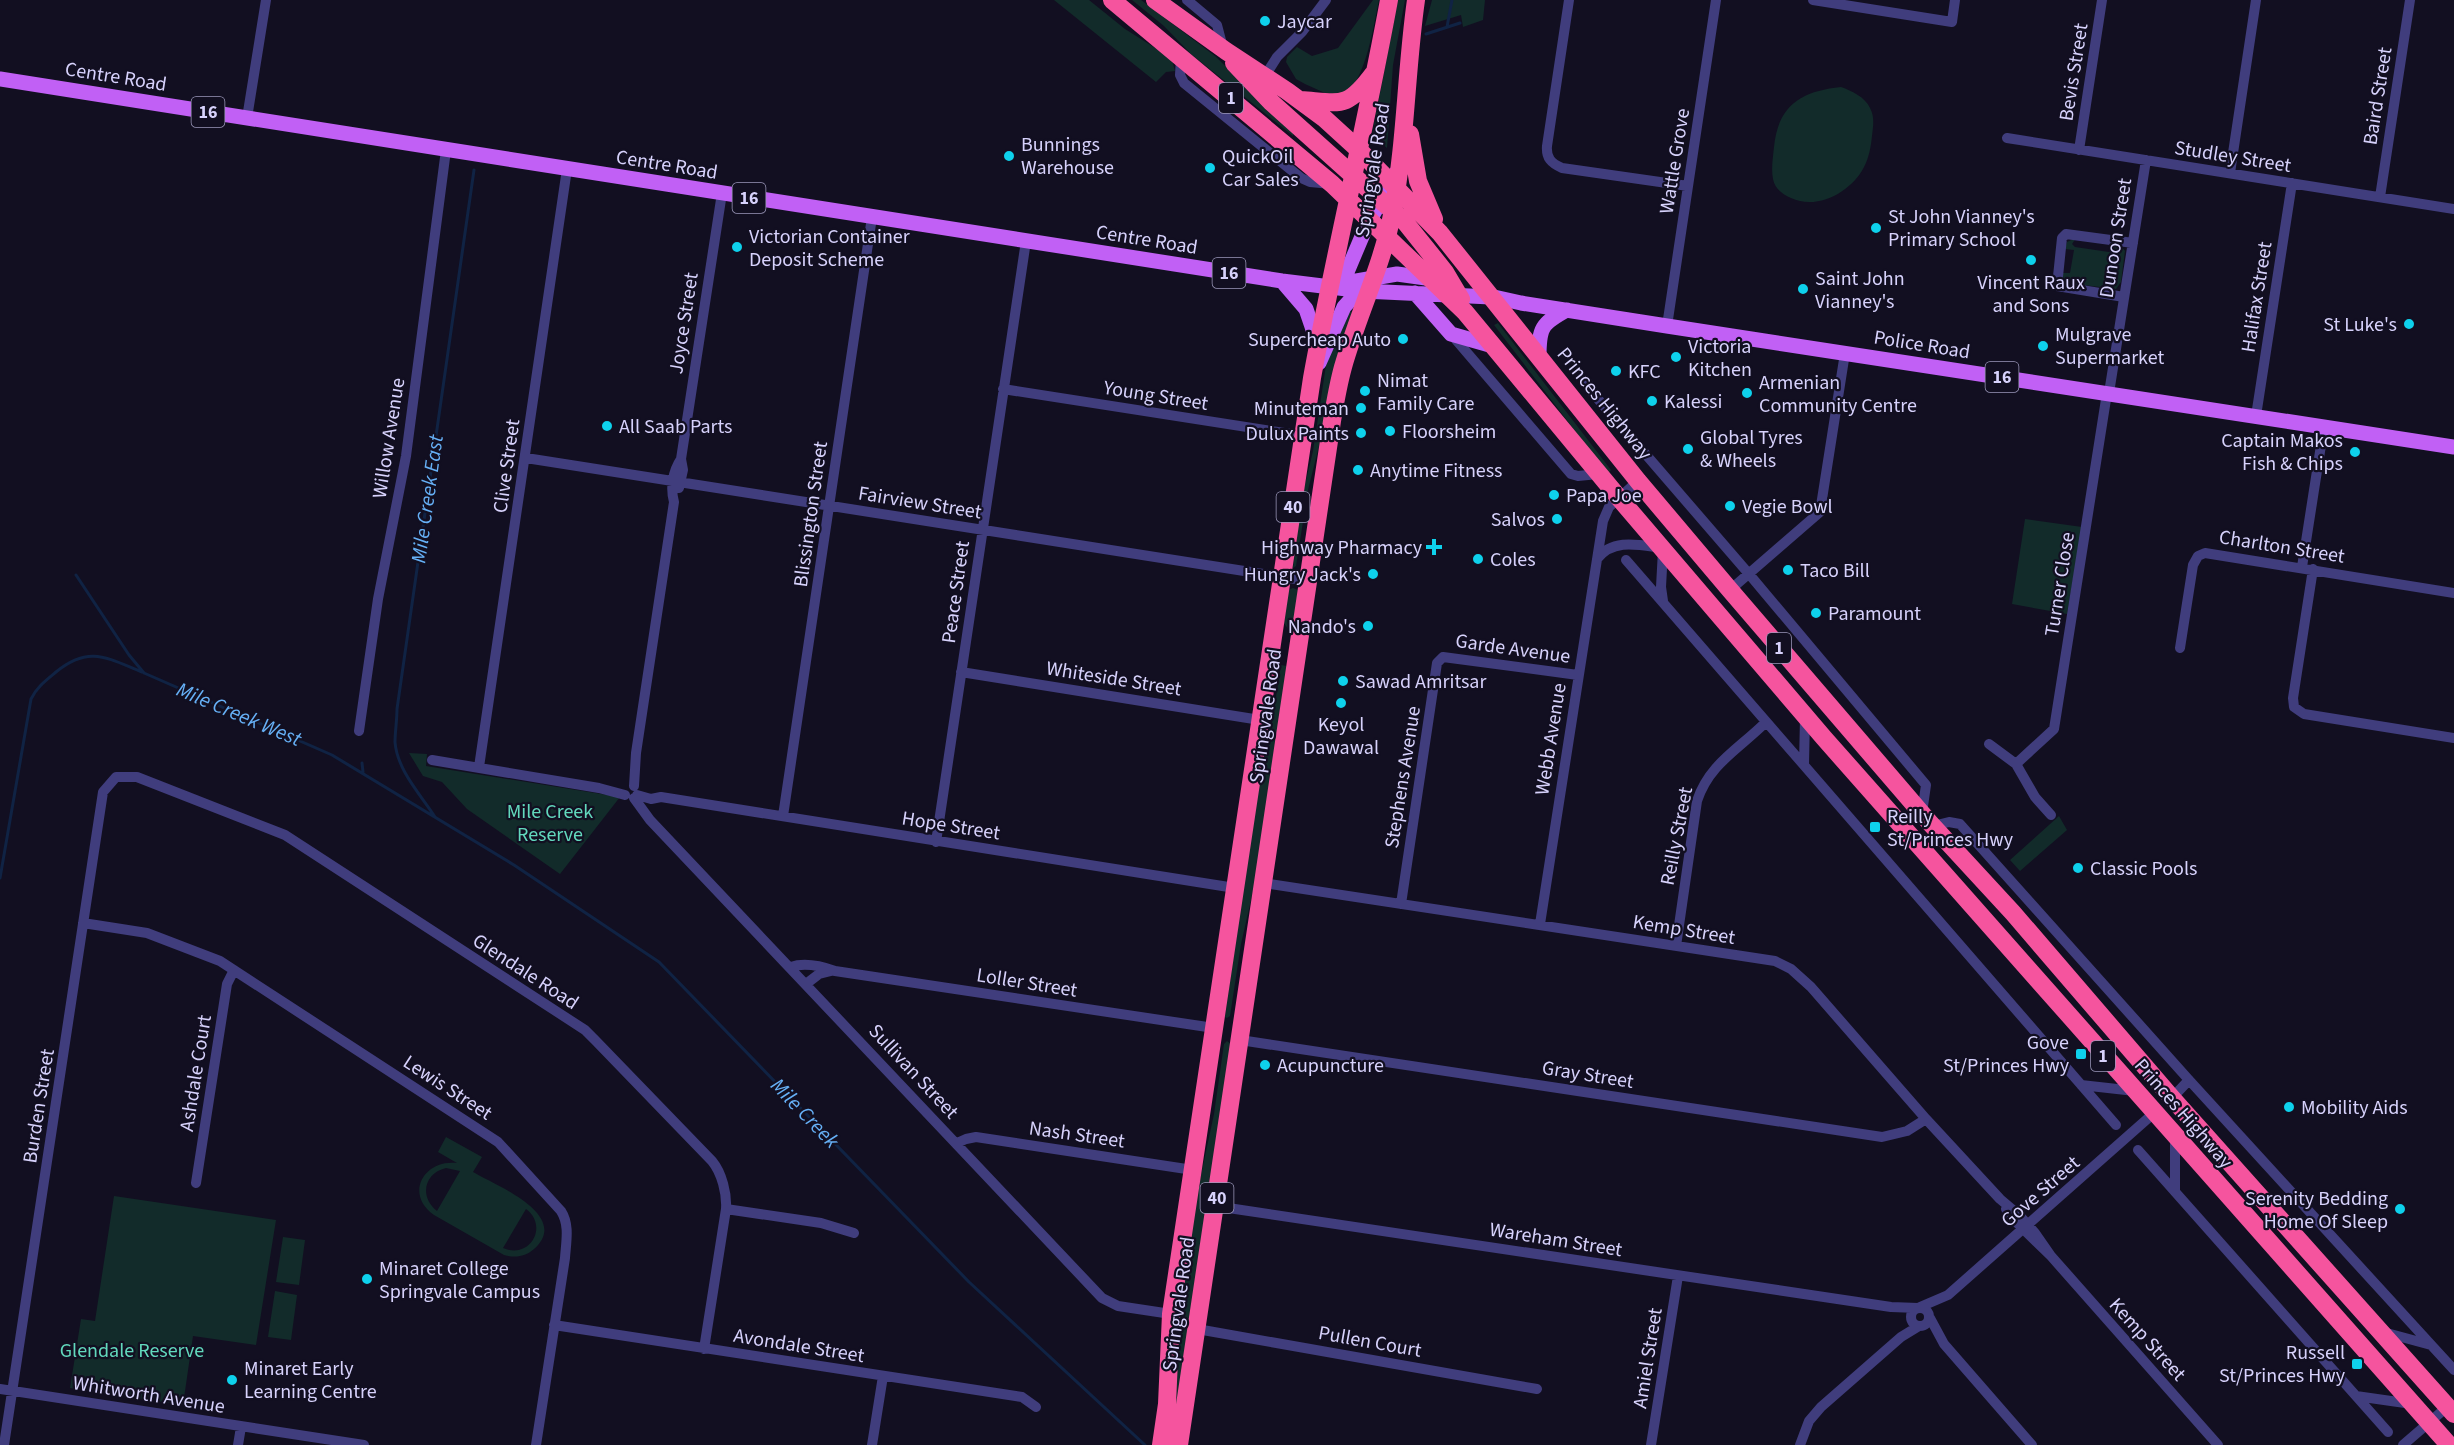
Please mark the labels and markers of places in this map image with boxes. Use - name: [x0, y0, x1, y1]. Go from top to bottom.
- place label: Jaycar: [1277, 8, 1332, 36]
- marker: Jaycar: [1258, 14, 1272, 28]
- place label: Bunnings Warehouse: [1021, 131, 1114, 182]
- place label: QuickOil Car Sales: [1222, 143, 1299, 194]
- marker: Bunnings Warehouse: [1002, 149, 1016, 163]
- marker: QuickOil Car Sales: [1203, 161, 1217, 175]
- place label: St John Vianney's Primary School: [1888, 203, 2035, 254]
- marker: St John Vianney's Primary School: [1869, 221, 1883, 235]
- place label: Victorian Container Deposit Scheme: [749, 223, 910, 274]
- marker: Victorian Container Deposit Scheme: [730, 240, 744, 254]
- marker: Vincent Raux and Sons: [2024, 253, 2038, 267]
- place label: Saint John Vianney's: [1815, 265, 1905, 316]
- place label: Vincent Raux and Sons: [1977, 269, 2085, 320]
- marker: Saint John Vianney's: [1796, 282, 1810, 296]
- place label: St Luke's: [2323, 311, 2397, 339]
- marker: St Luke's: [2402, 317, 2416, 331]
- place label: Mulgrave Supermarket: [2055, 321, 2164, 372]
- place label: Supercheap Auto: [1248, 326, 1391, 354]
- marker: Supercheap Auto: [1396, 332, 1410, 346]
- place label: Victoria Kitchen: [1688, 333, 1752, 384]
- marker: Mulgrave Supermarket: [2036, 339, 2050, 353]
- marker: Victoria Kitchen: [1669, 350, 1683, 364]
- place label: KFC: [1628, 358, 1661, 386]
- marker: KFC: [1609, 364, 1623, 378]
- place label: Nimat Family Care: [1377, 367, 1474, 418]
- place label: Armenian Community Centre: [1759, 369, 1917, 420]
- marker: Nimat Family Care: [1358, 384, 1372, 398]
- marker: Armenian Community Centre: [1740, 386, 1754, 400]
- place label: Kalessi: [1664, 388, 1722, 416]
- marker: Kalessi: [1645, 394, 1659, 408]
- place label: Minuteman: [1254, 395, 1349, 423]
- marker: Minuteman: [1354, 401, 1368, 415]
- place label: All Saab Parts: [619, 413, 732, 441]
- place label: Floorsheim: [1402, 418, 1496, 446]
- marker: All Saab Parts: [600, 419, 614, 433]
- place label: Dulux Paints: [1246, 420, 1349, 448]
- marker: Floorsheim: [1383, 424, 1397, 438]
- place label: Global Tyres & Wheels: [1700, 424, 1803, 475]
- marker: Dulux Paints: [1354, 426, 1368, 440]
- place label: Captain Makos Fish & Chips: [2221, 427, 2343, 478]
- marker: Global Tyres & Wheels: [1681, 442, 1695, 456]
- marker: Captain Makos Fish & Chips: [2348, 445, 2362, 459]
- place label: Anytime Fitness: [1370, 457, 1503, 485]
- marker: Anytime Fitness: [1351, 463, 1365, 477]
- place label: Papa Joe: [1566, 482, 1642, 510]
- marker: Papa Joe: [1547, 488, 1561, 502]
- place label: Vegie Bowl: [1742, 493, 1833, 521]
- marker: Vegie Bowl: [1723, 499, 1737, 513]
- place label: Salvos: [1491, 506, 1545, 534]
- marker: Salvos: [1550, 512, 1564, 526]
- place label: Highway Pharmacy: [1261, 534, 1423, 562]
- marker: Highway Pharmacy: [1427, 540, 1441, 554]
- place label: Coles: [1490, 546, 1536, 574]
- marker: Coles: [1471, 552, 1485, 566]
- place label: Taco Bill: [1800, 557, 1870, 585]
- place label: Hungry Jack's: [1244, 561, 1361, 589]
- marker: Taco Bill: [1781, 563, 1795, 577]
- marker: Hungry Jack's: [1366, 567, 1380, 581]
- place label: Paramount: [1828, 600, 1921, 628]
- marker: Paramount: [1809, 606, 1823, 620]
- place label: Nando's: [1288, 613, 1356, 641]
- marker: Nando's: [1361, 619, 1375, 633]
- place label: Sawad Amritsar: [1355, 668, 1486, 696]
- marker: Sawad Amritsar: [1336, 674, 1350, 688]
- marker: Keyol Dawawal: [1334, 696, 1348, 710]
- place label: Keyol Dawawal: [1303, 711, 1379, 762]
- place label: Reilly St/Princes Hwy: [1887, 803, 2014, 854]
- marker: Reilly St/Princes Hwy: [1868, 820, 1882, 834]
- place label: Classic Pools: [2090, 855, 2197, 883]
- marker: Classic Pools: [2071, 861, 2085, 875]
- place label: Gove St/Princes Hwy: [1943, 1029, 2070, 1080]
- marker: Gove St/Princes Hwy: [2074, 1047, 2088, 1061]
- place label: Acupuncture: [1277, 1052, 1384, 1080]
- marker: Acupuncture: [1258, 1058, 1272, 1072]
- place label: Mobility Aids: [2301, 1094, 2408, 1122]
- marker: Mobility Aids: [2282, 1100, 2296, 1114]
- place label: Serenity Bedding Home Of Sleep: [2245, 1185, 2388, 1236]
- marker: Serenity Bedding Home Of Sleep: [2393, 1202, 2407, 1216]
- place label: Minaret College Springvale Campus: [379, 1255, 540, 1306]
- marker: Minaret College Springvale Campus: [360, 1272, 374, 1286]
- place label: Russell St/Princes Hwy: [2219, 1339, 2346, 1390]
- place label: Minaret Early Learning Centre: [244, 1355, 377, 1406]
- marker: Russell St/Princes Hwy: [2350, 1357, 2364, 1371]
- marker: Minaret Early Learning Centre: [225, 1373, 239, 1387]

